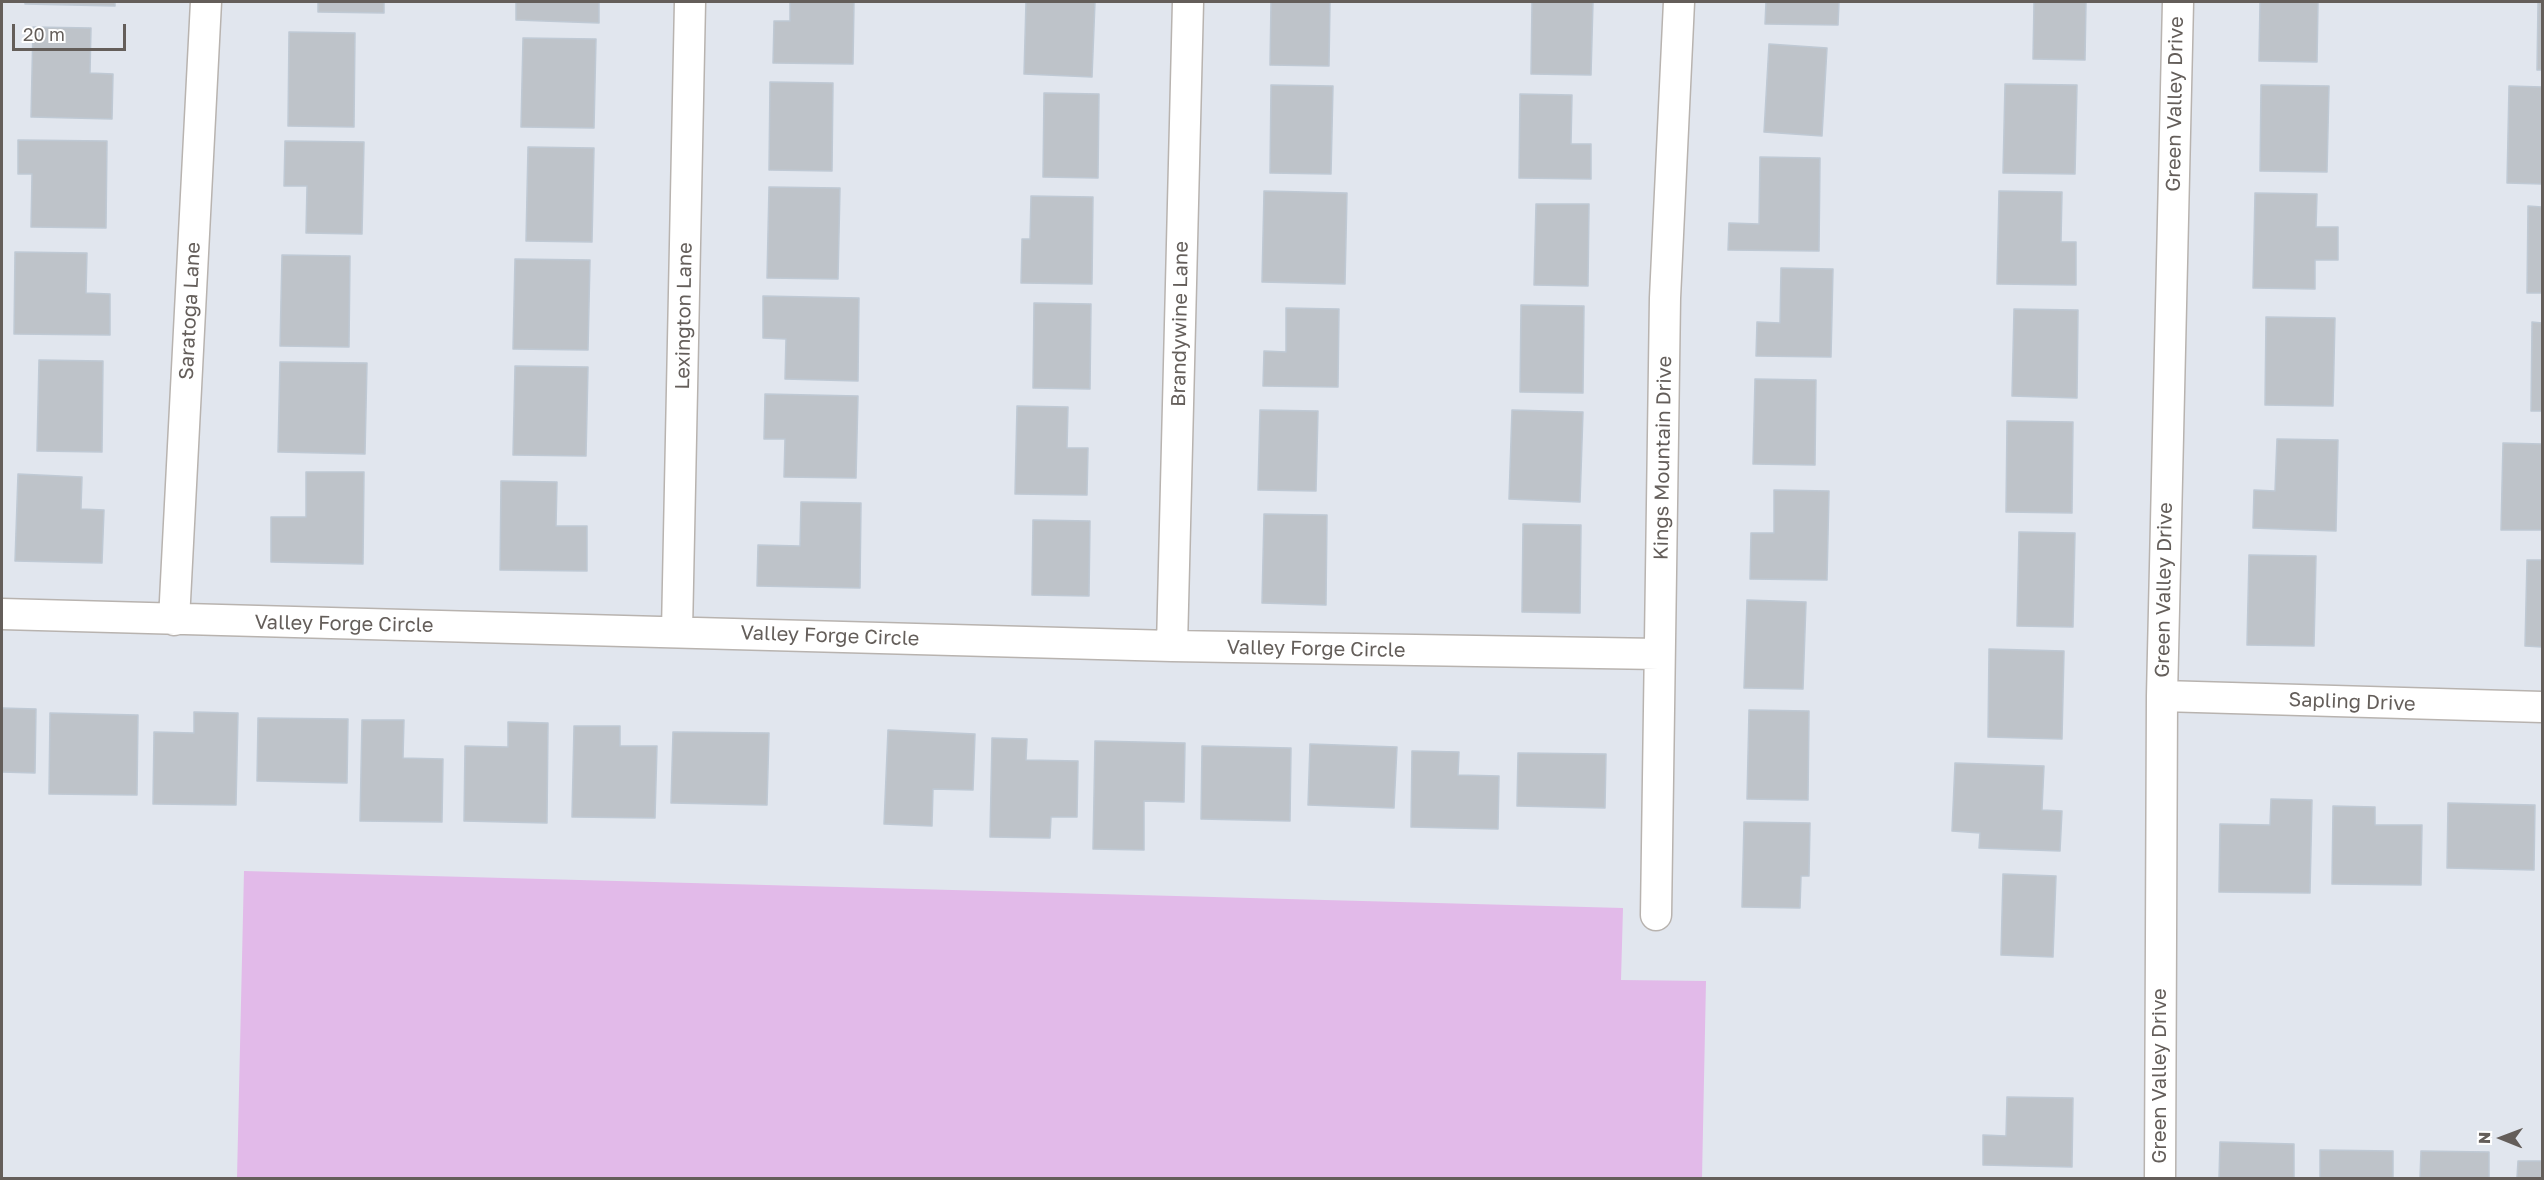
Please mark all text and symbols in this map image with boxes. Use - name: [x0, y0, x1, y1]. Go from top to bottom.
- scale bar: [15, 12, 129, 50]
- street label: Green Valley Drive: [2161, 16, 2189, 192]
- text: 20 m: [23, 23, 65, 45]
- street label: Saratoga Lane: [174, 241, 206, 381]
- street label: Brandywine Lane: [1167, 241, 1193, 407]
- street label: Lexington Lane: [671, 242, 697, 390]
- street label: Kings Mountain Drive: [1649, 356, 1677, 560]
- street label: Green Valley Drive: [2150, 502, 2178, 678]
- street label: Valley Forge Circle: [254, 610, 434, 638]
- street label: Valley Forge Circle: [740, 621, 920, 651]
- street label: Valley Forge Circle: [1226, 635, 1406, 663]
- street label: Sapling Drive: [2288, 688, 2416, 716]
- street label: Green Valley Drive: [2148, 988, 2172, 1164]
- north arrow: [2472, 1108, 2532, 1168]
- text: N: [2474, 1131, 2494, 1144]

